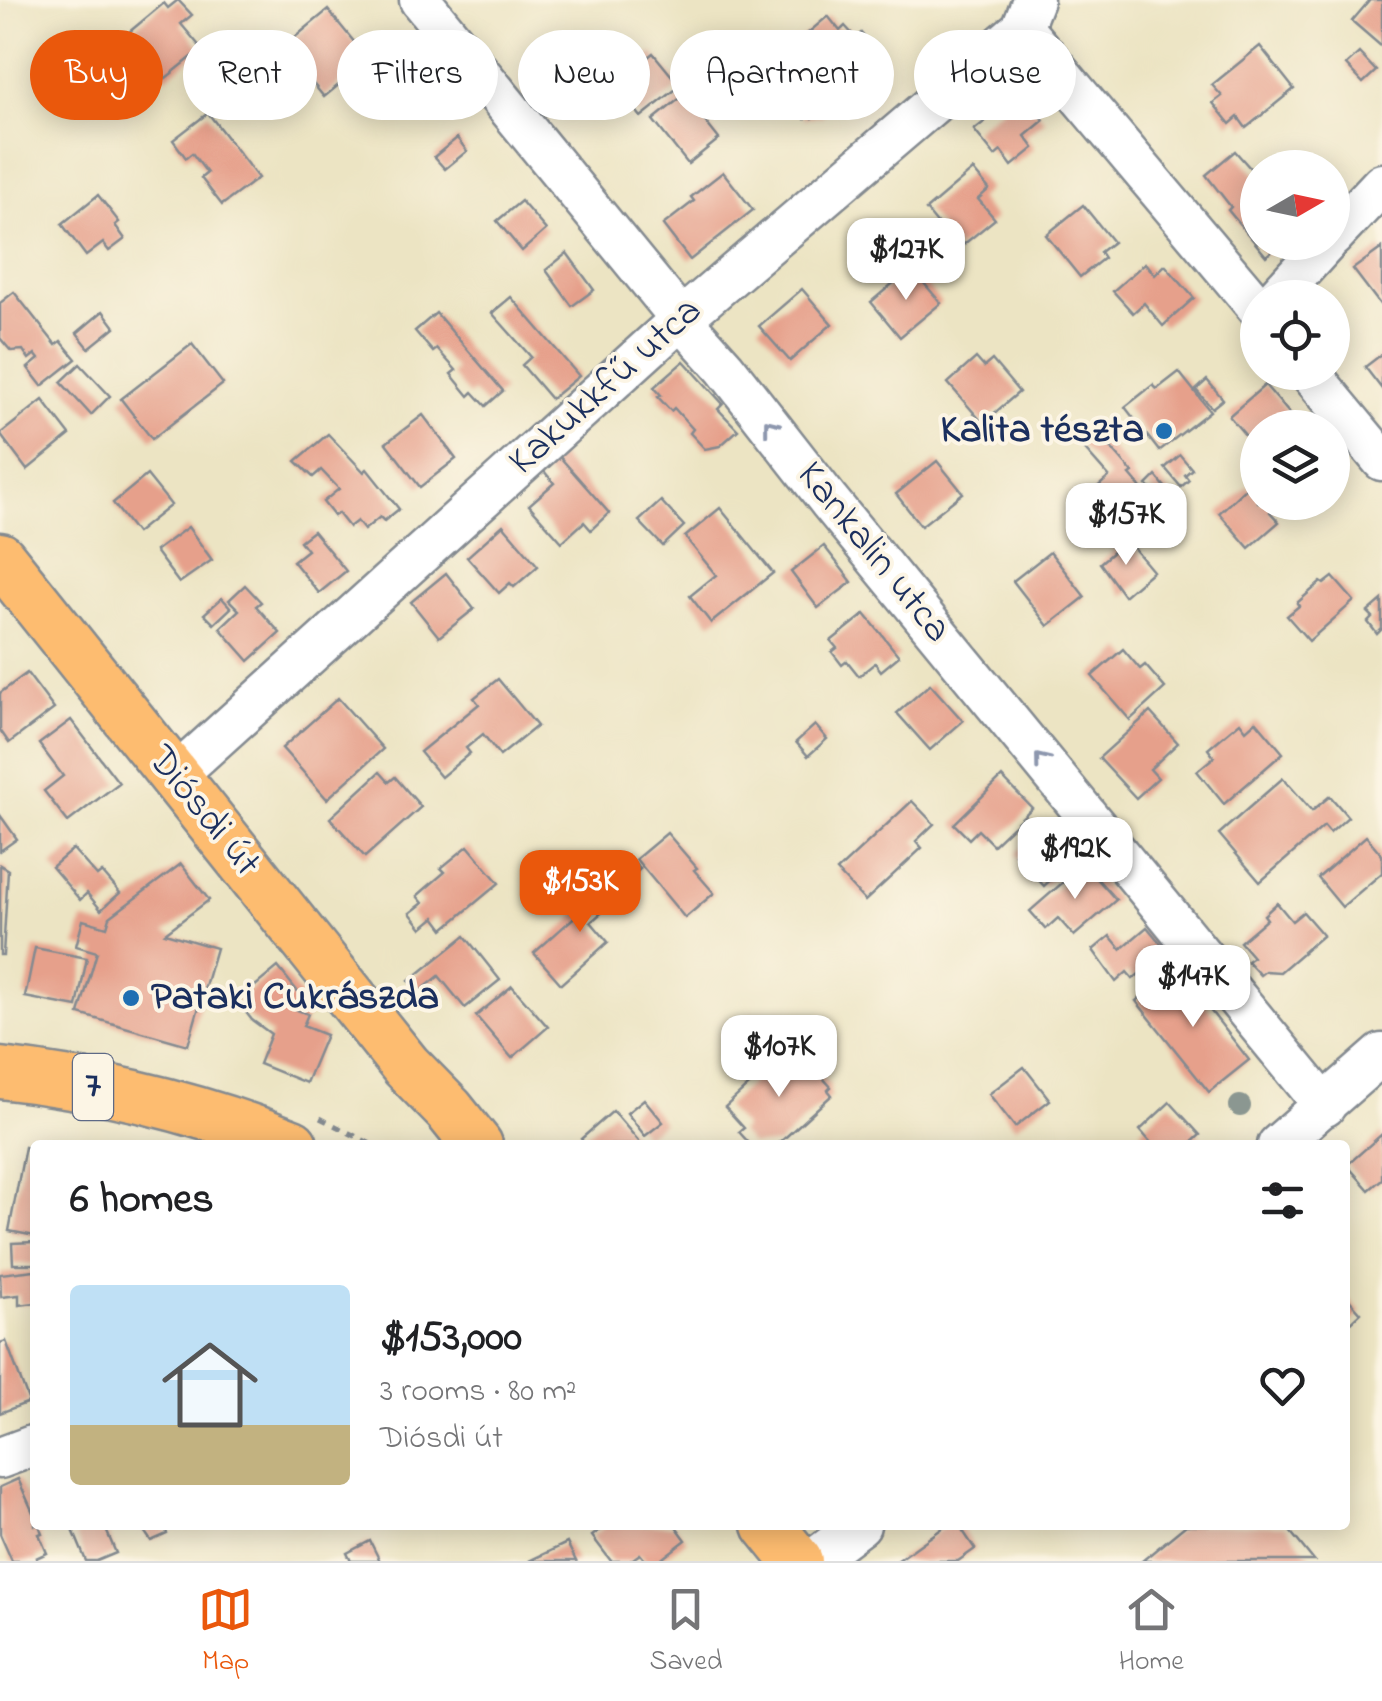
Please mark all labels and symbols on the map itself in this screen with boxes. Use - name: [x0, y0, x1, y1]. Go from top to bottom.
- north arrow: [1240, 150, 1350, 260]
- pin: $127K: [836, 218, 976, 303]
- street label: Kakukkfű utca: [496, 284, 716, 490]
- place label: Kalita tészta: [941, 402, 1144, 461]
- one-way arrow: [765, 419, 782, 437]
- marker: Kalita tészta: [1153, 420, 1175, 442]
- street label: Kankalin utca: [781, 449, 965, 657]
- pin: $157K: [1056, 483, 1196, 568]
- street label: Diósdi út: [131, 733, 274, 890]
- one-way arrow: [1035, 753, 1053, 771]
- pin: $192K: [1005, 817, 1145, 902]
- pin: $153K: [510, 850, 650, 935]
- pin: $147K: [1123, 945, 1263, 1030]
- place label: Pataki Cukrászda: [151, 969, 439, 1028]
- marker: Pataki Cukrászda: [120, 987, 142, 1009]
- pin: $107K: [709, 1015, 849, 1100]
- road number: 7: [73, 1054, 113, 1120]

